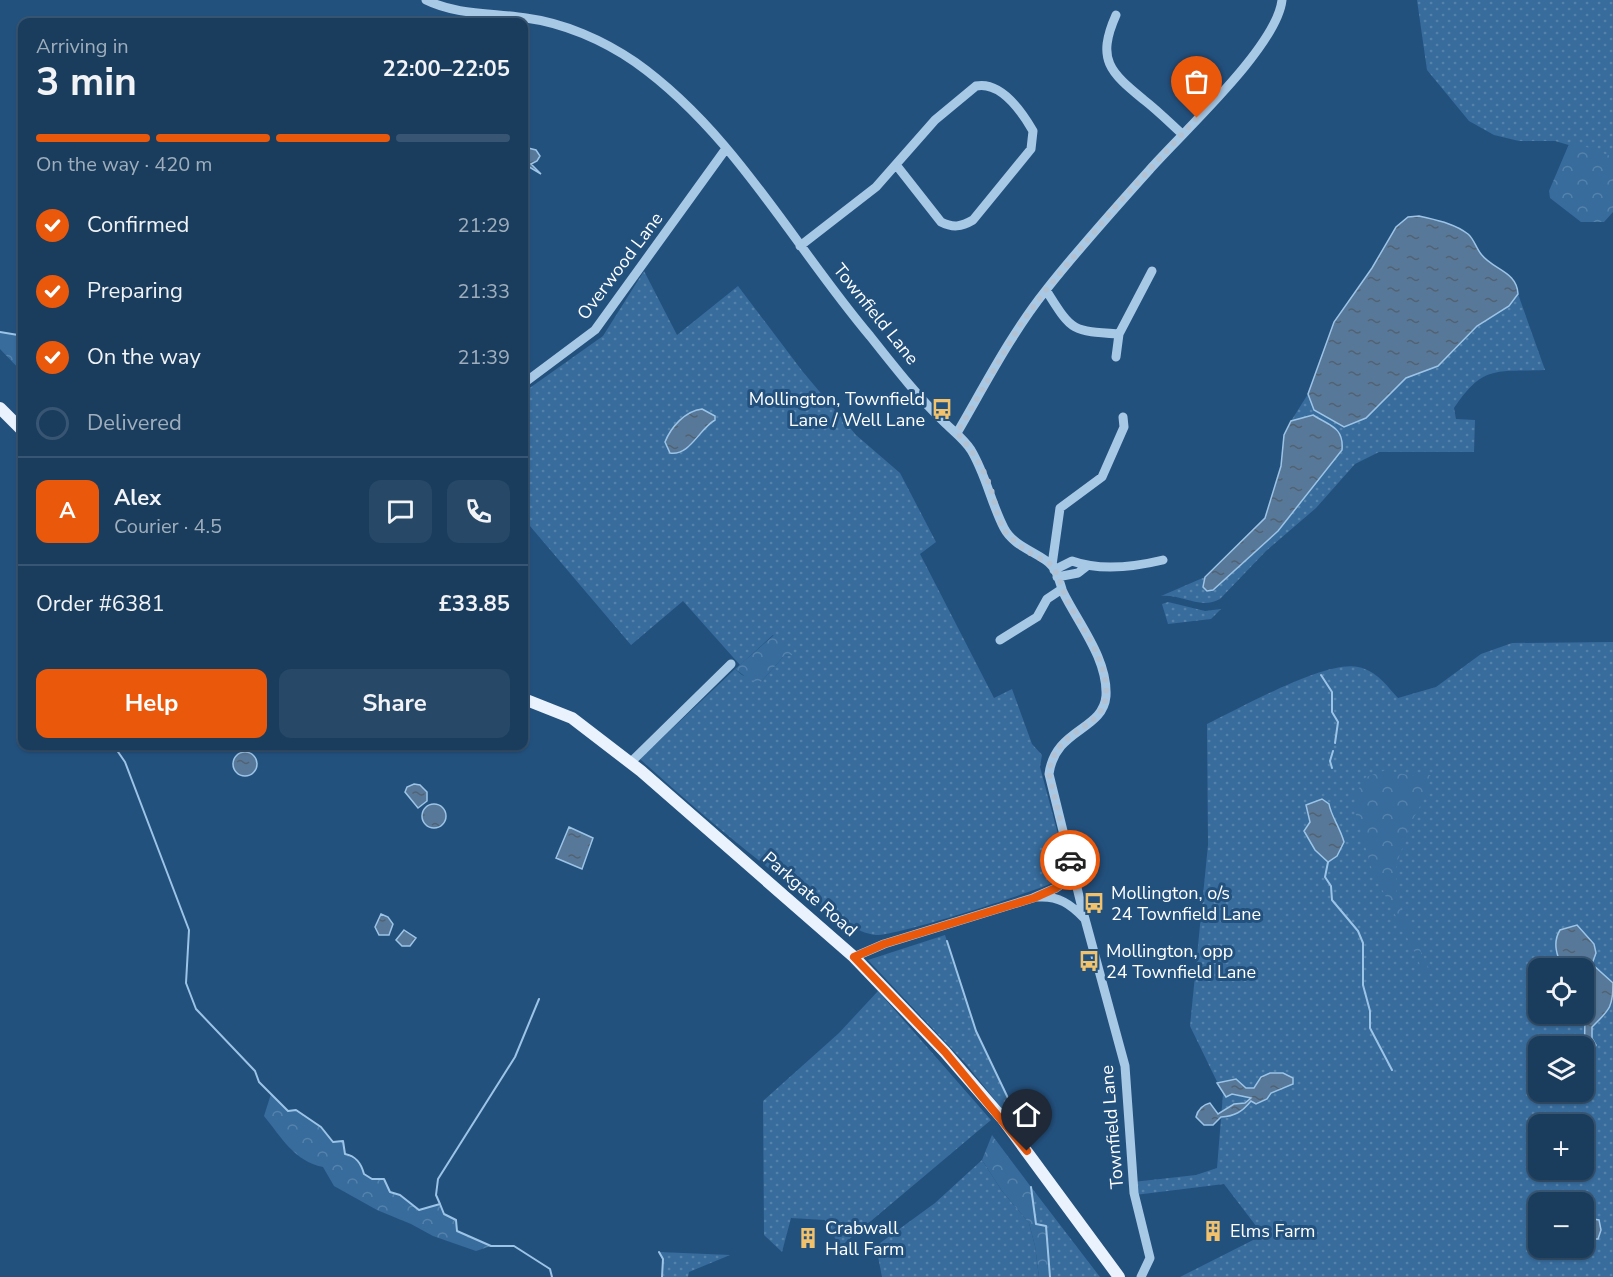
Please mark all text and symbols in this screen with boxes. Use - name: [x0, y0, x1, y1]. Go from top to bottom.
- text: Arriving in: [36, 33, 129, 60]
- text: 22:00–22:05: [382, 54, 510, 84]
- text: 3 min: [36, 56, 137, 109]
- pin: [1171, 56, 1222, 118]
- icon: bag: [1180, 65, 1213, 98]
- text: On the way · 420 m: [36, 151, 212, 178]
- street label: Overwood Lane: [572, 207, 668, 325]
- icon: check: [36, 209, 69, 242]
- text: Confirmed: [87, 210, 189, 240]
- text: 21:29: [457, 212, 510, 239]
- street label: Townfield Lane: [828, 258, 924, 370]
- icon: check: [36, 275, 69, 308]
- text: Preparing: [87, 276, 183, 306]
- text: 21:33: [457, 278, 510, 305]
- icon: check: [36, 341, 69, 374]
- text: On the way: [87, 342, 201, 372]
- text: 21:39: [457, 344, 510, 371]
- place label: Mollington, Townfield Lane / Well Lane: [749, 387, 925, 432]
- bus stop icon: Mollington, Townfield Lane / Well Lane: [930, 397, 954, 421]
- text: Delivered: [87, 408, 182, 438]
- button: chat: [369, 480, 432, 543]
- button: phone: [447, 480, 510, 543]
- text: Alex: [114, 483, 161, 513]
- text: A: [59, 496, 76, 526]
- text: Courier · 4.5: [114, 513, 222, 540]
- text: Order #6381: [36, 589, 165, 619]
- text: £33.85: [439, 589, 510, 619]
- button: Help: [36, 669, 267, 738]
- button: Share: [279, 669, 510, 738]
- courier: [1040, 830, 1100, 890]
- icon: car: [1054, 844, 1087, 877]
- street label: Parkgate Road: [758, 846, 862, 942]
- place label: Mollington, o/s 24 Townfield Lane: [1111, 881, 1261, 926]
- bus stop icon: Mollington, o/s 24 Townfield Lane: [1082, 891, 1106, 915]
- place label: Mollington, opp 24 Townfield Lane: [1106, 939, 1256, 984]
- bus stop icon: Mollington, opp 24 Townfield Lane: [1077, 949, 1101, 973]
- map controls: [1528, 958, 1594, 1258]
- button: locate: [1528, 958, 1594, 1024]
- button: layers: [1528, 1036, 1594, 1102]
- street label: Townfield Lane: [1095, 1064, 1129, 1190]
- pin: [1001, 1089, 1052, 1151]
- icon: home: [1010, 1098, 1043, 1131]
- button: +: [1528, 1114, 1594, 1180]
- button: −: [1528, 1192, 1594, 1258]
- place label: Crabwall Hall Farm: [825, 1216, 904, 1261]
- building icon: Elms Farm: [1201, 1219, 1225, 1243]
- place label: Elms Farm: [1230, 1219, 1315, 1243]
- building icon: Crabwall Hall Farm: [796, 1226, 820, 1250]

